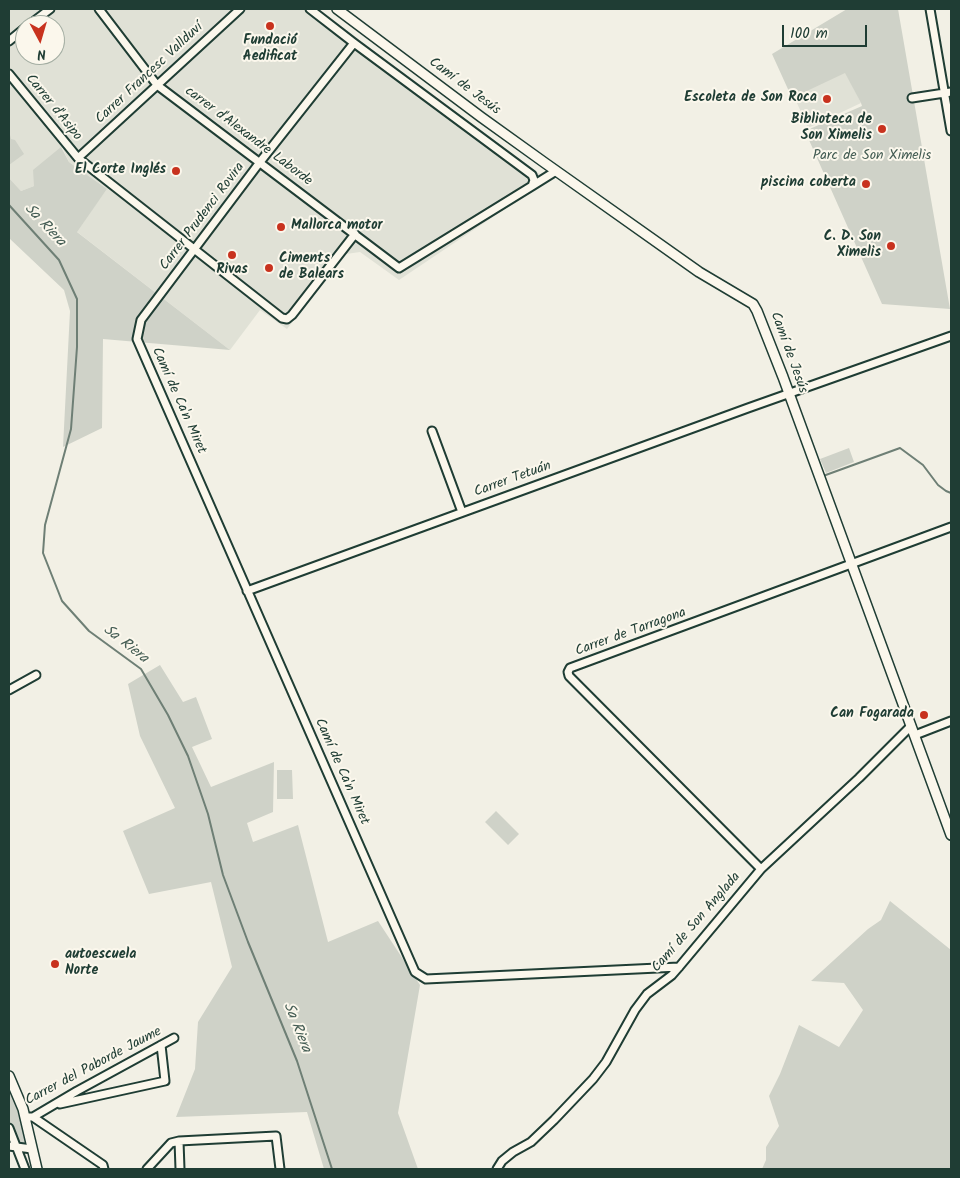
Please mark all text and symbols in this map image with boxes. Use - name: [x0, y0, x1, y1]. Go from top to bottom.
- north arrow: [15, 15, 65, 65]
- scale bar: [785, 15, 870, 47]
- street label: Carrer Francesc Vallduví: [93, 20, 207, 128]
- marker: Fundació Aedificat: [264, 20, 276, 32]
- text: 100 m: [790, 22, 828, 46]
- place label: Fundació Aedificat: [243, 34, 297, 66]
- text: N: [36, 43, 47, 65]
- street label: Camí de Jesús: [425, 55, 503, 119]
- street label: Carrer d'Asipo: [21, 71, 85, 145]
- street label: carrer d'Alexandre Laborde: [181, 84, 315, 190]
- place label: Escoleta de Son Roca: [684, 91, 817, 107]
- marker: Escoleta de Son Roca: [821, 93, 833, 105]
- place label: Biblioteca de Son Ximelis: [791, 113, 872, 146]
- marker: Biblioteca de Son Ximelis: [876, 123, 888, 135]
- park label: Parc de Son Ximelis: [813, 149, 931, 165]
- street label: Carrer Prudenci Rovira: [157, 160, 249, 274]
- place label: El Corte Inglés: [75, 163, 166, 179]
- marker: El Corte Inglés: [170, 165, 182, 177]
- place label: piscina coberta: [761, 176, 856, 192]
- marker: piscina coberta: [860, 178, 872, 190]
- water label: Sa Riera: [20, 201, 68, 251]
- place label: Mallorca motor: [291, 219, 383, 235]
- marker: Mallorca motor: [275, 221, 287, 233]
- place label: C. D. Son Ximelis: [824, 230, 881, 262]
- marker: C. D. Son Ximelis: [885, 240, 897, 252]
- marker: Rivas: [226, 249, 238, 261]
- place label: Ciments de Balears: [279, 252, 344, 284]
- marker: Ciments de Balears: [263, 262, 275, 274]
- place label: Rivas: [216, 263, 248, 279]
- street label: Camí de Jesús: [765, 310, 811, 396]
- street label: Camí de Ca'n Miret: [147, 345, 209, 457]
- street label: Carrer Tetuán: [472, 458, 554, 502]
- street label: Carrer de Tarragona: [573, 605, 689, 661]
- water label: Sa Riera: [99, 622, 151, 668]
- place label: Can Fogarada: [830, 707, 914, 723]
- marker: Can Fogarada: [918, 709, 930, 721]
- street label: Camí de Ca'n Miret: [310, 716, 372, 828]
- street label: Camí de Son Anglada: [649, 870, 745, 976]
- place label: autoescuela Norte: [65, 948, 136, 980]
- marker: autoescuela Norte: [49, 958, 61, 970]
- water label: Sa Riera: [278, 1000, 314, 1056]
- street label: Carrer del Paborde Jaume: [23, 1024, 165, 1110]

